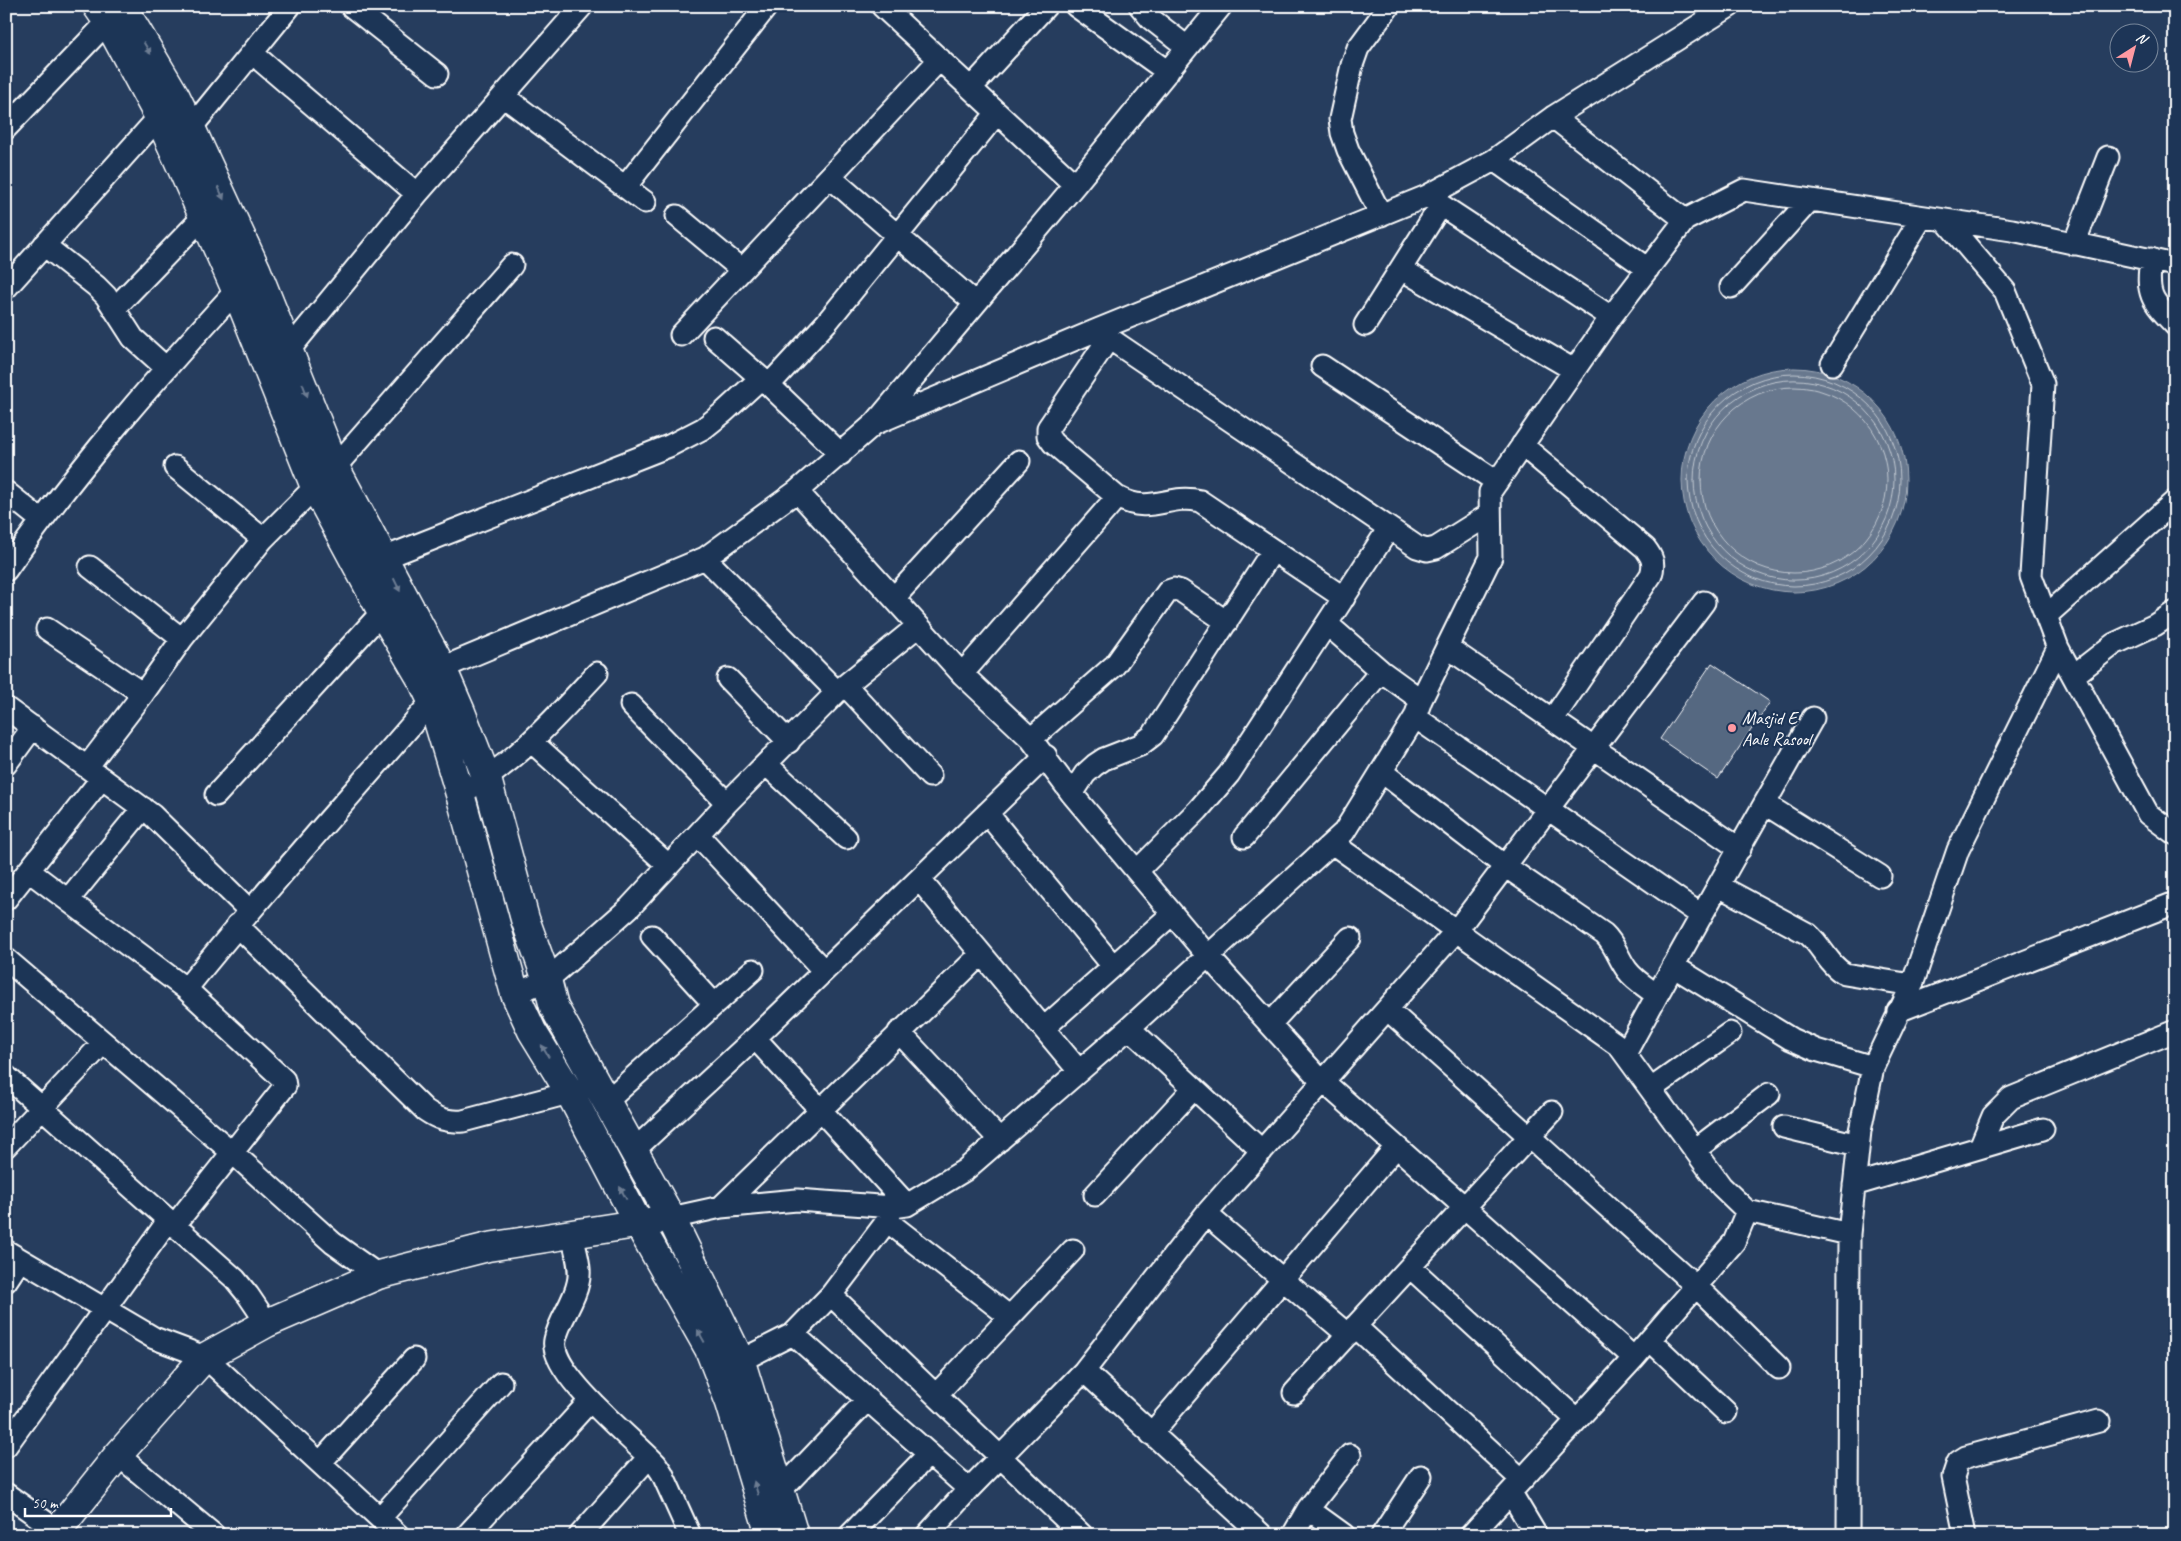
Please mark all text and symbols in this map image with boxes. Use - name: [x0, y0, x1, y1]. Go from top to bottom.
- north arrow: [2108, 22, 2158, 72]
- text: N: [2133, 28, 2152, 49]
- one-way arrow: [142, 42, 151, 55]
- one-way arrow: [217, 186, 225, 200]
- one-way arrow: [302, 383, 310, 397]
- one-way arrow: [393, 577, 401, 592]
- place label: Masjid E Aale Rasool: [1742, 707, 1814, 750]
- marker: Masjid E Aale Rasool: [1726, 722, 1738, 734]
- one-way arrow: [540, 1044, 549, 1057]
- one-way arrow: [619, 1186, 627, 1201]
- one-way arrow: [697, 1329, 706, 1342]
- one-way arrow: [752, 1481, 760, 1496]
- scale bar: [25, 1486, 171, 1518]
- text: 50 m: [32, 1494, 59, 1513]

